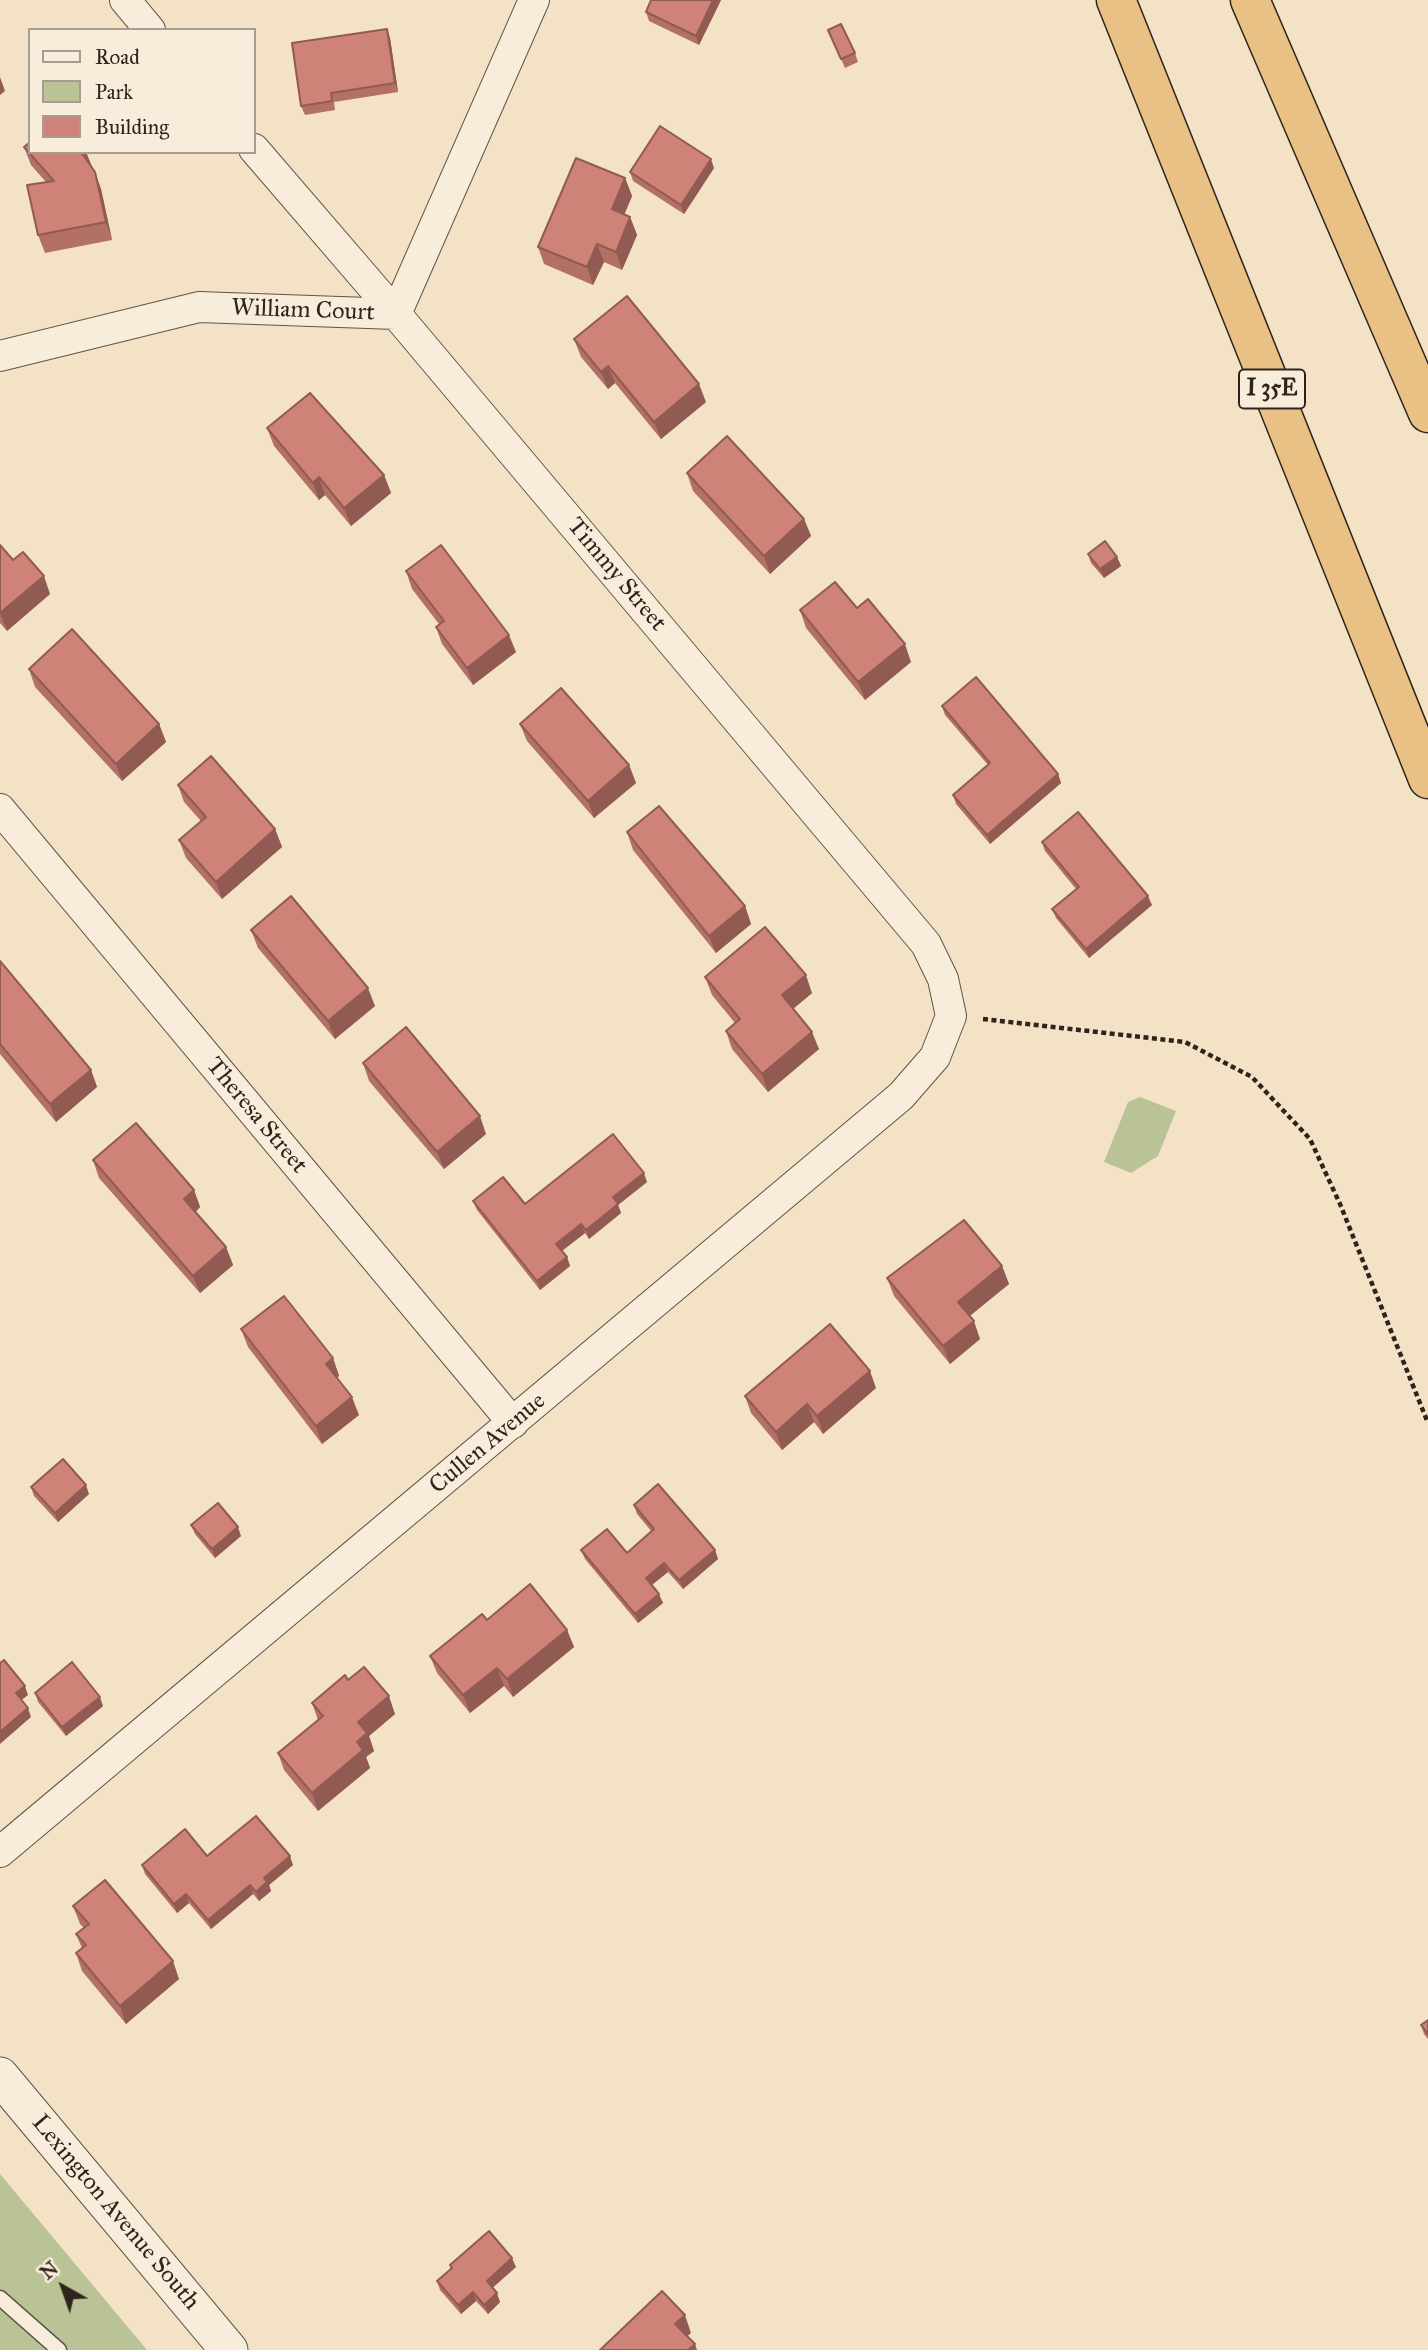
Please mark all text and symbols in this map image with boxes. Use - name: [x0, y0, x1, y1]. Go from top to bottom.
- legend: [28, 28, 256, 154]
- text: Road: [95, 44, 140, 70]
- text: Park: [95, 79, 133, 105]
- text: Building: [95, 114, 169, 140]
- street label: William Court: [231, 294, 375, 328]
- road number: I 35E: [1239, 370, 1305, 408]
- street label: Timmy Street: [560, 513, 672, 637]
- street label: Theresa Street: [199, 1052, 313, 1180]
- street label: Cullen Avenue: [424, 1387, 552, 1501]
- street label: Lexington Avenue South: [25, 2110, 205, 2316]
- north arrow: [28, 2252, 98, 2322]
- text: N: [36, 2257, 63, 2285]

